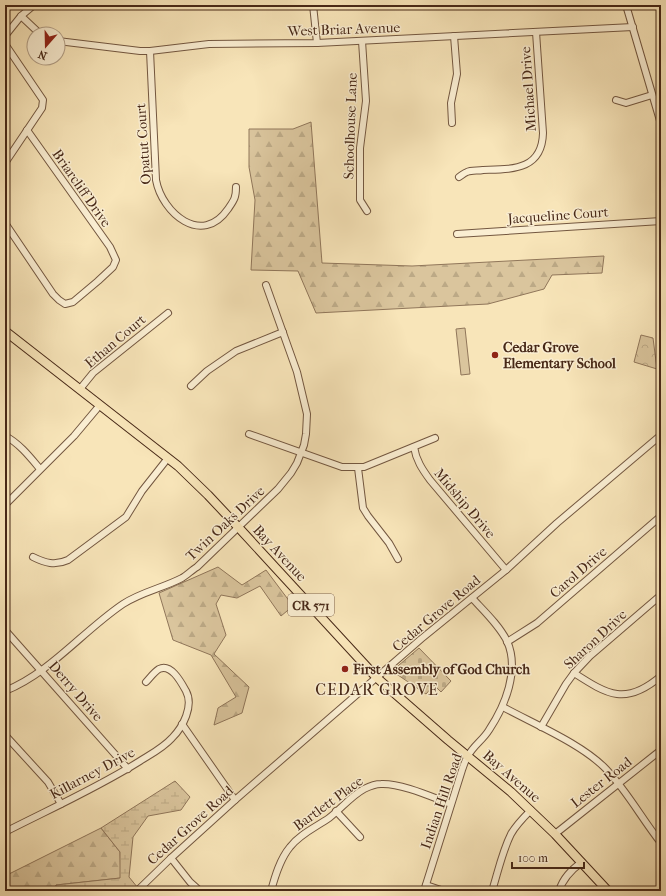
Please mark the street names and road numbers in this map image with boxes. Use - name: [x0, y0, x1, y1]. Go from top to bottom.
- street label: West Briar Avenue: [286, 19, 401, 40]
- street label: Michael Drive: [517, 46, 540, 132]
- street label: Schoolhouse Lane: [340, 72, 361, 180]
- street label: Opatut Court: [132, 103, 155, 185]
- street label: Briarcliff Drive: [48, 146, 115, 231]
- street label: Jacqueline Court: [506, 203, 609, 228]
- street label: Ethan Court: [81, 311, 149, 372]
- street label: Midship Drive: [430, 465, 499, 542]
- street label: Twin Oaks Drive: [182, 482, 268, 564]
- street label: Bay Avenue: [249, 522, 310, 585]
- street label: Carol Drive: [546, 543, 610, 602]
- street label: Cedar Grove Road: [389, 571, 484, 655]
- road number: CR 571: [288, 594, 334, 616]
- street label: Sharon Drive: [560, 606, 630, 673]
- street label: Derry Drive: [45, 658, 106, 725]
- street label: Killarney Drive: [47, 744, 138, 803]
- street label: Bay Avenue: [479, 747, 544, 806]
- street label: Indian Hill Road: [417, 751, 466, 851]
- street label: Lester Road: [567, 753, 635, 811]
- street label: Bartlett Place: [290, 772, 367, 834]
- street label: Cedar Grove Road: [144, 782, 237, 868]

